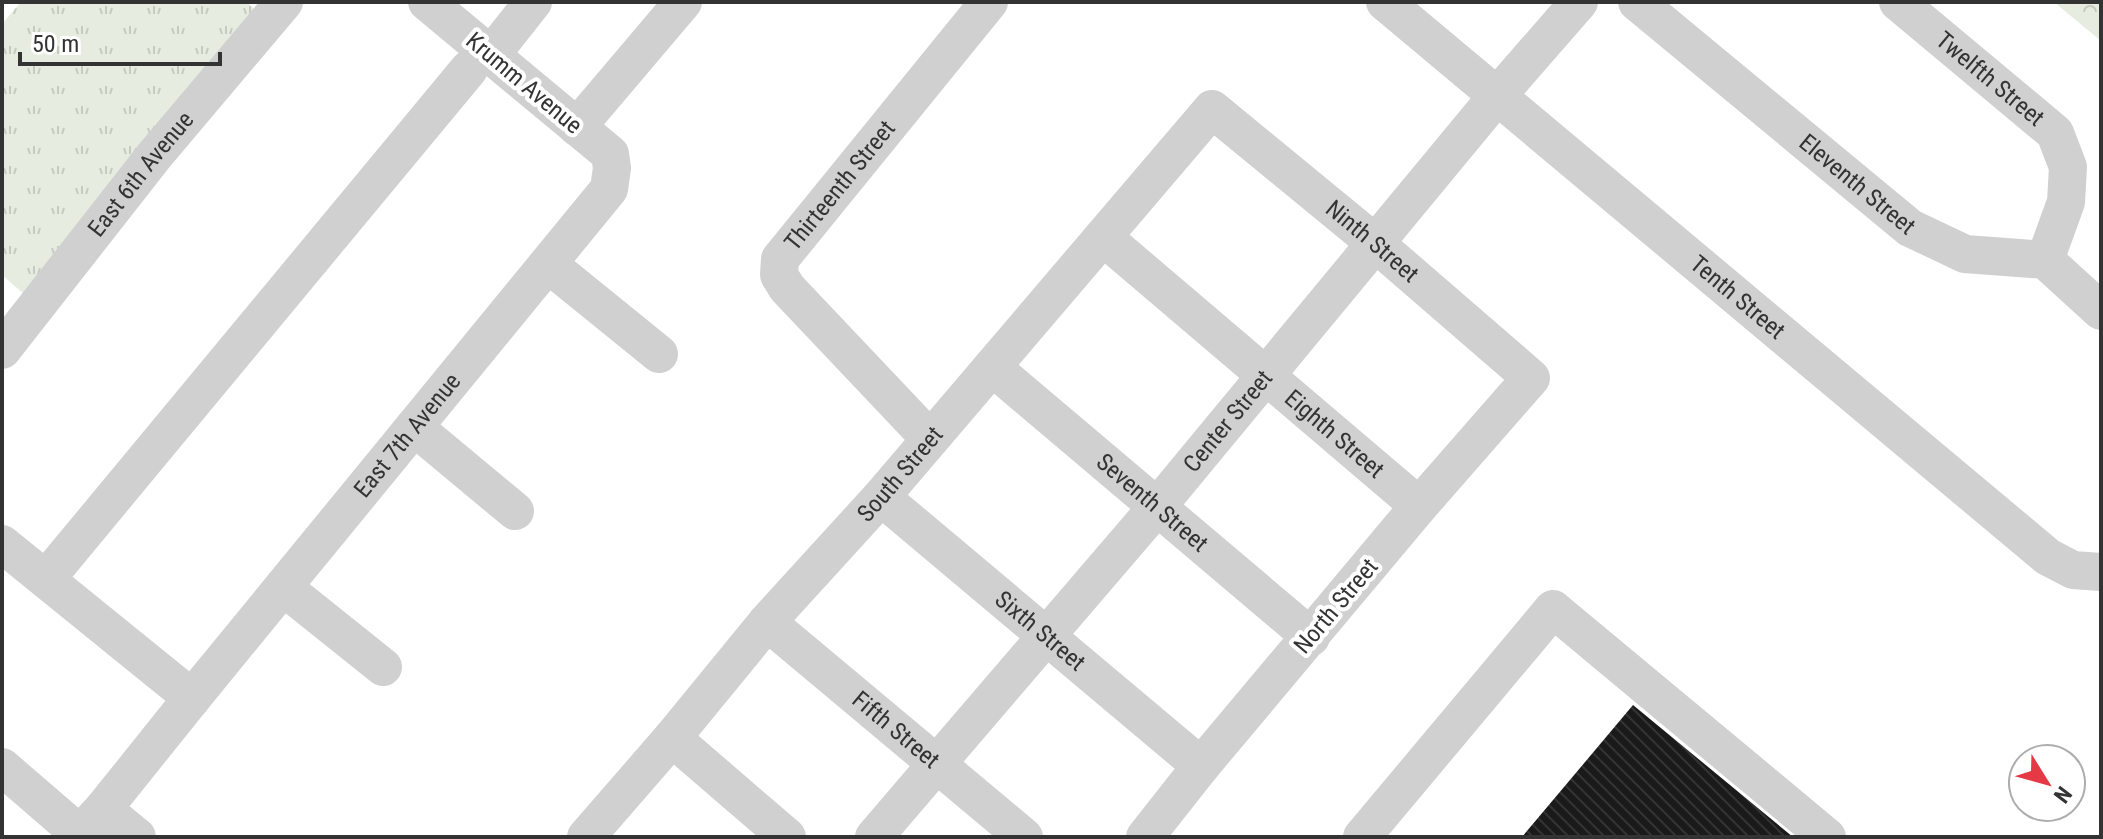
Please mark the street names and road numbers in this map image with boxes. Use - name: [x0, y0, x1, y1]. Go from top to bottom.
- street label: Krumm Avenue: [460, 26, 588, 140]
- street label: Twelfth Street: [1930, 26, 2050, 132]
- street label: East 6th Avenue: [82, 106, 199, 242]
- street label: Thirteenth Street: [779, 115, 901, 256]
- street label: Eleventh Street: [1794, 128, 1921, 240]
- street label: Ninth Street: [1320, 194, 1424, 288]
- street label: Tenth Street: [1685, 250, 1791, 345]
- street label: Center Street: [1178, 365, 1278, 478]
- street label: East 7th Avenue: [348, 367, 466, 503]
- street label: Eighth Street: [1279, 384, 1390, 484]
- street label: South Street: [851, 421, 949, 528]
- street label: Seventh Street: [1091, 448, 1214, 558]
- street label: North Street: [1288, 553, 1384, 659]
- street label: Sixth Street: [989, 585, 1091, 677]
- street label: Fifth Street: [847, 685, 945, 774]

